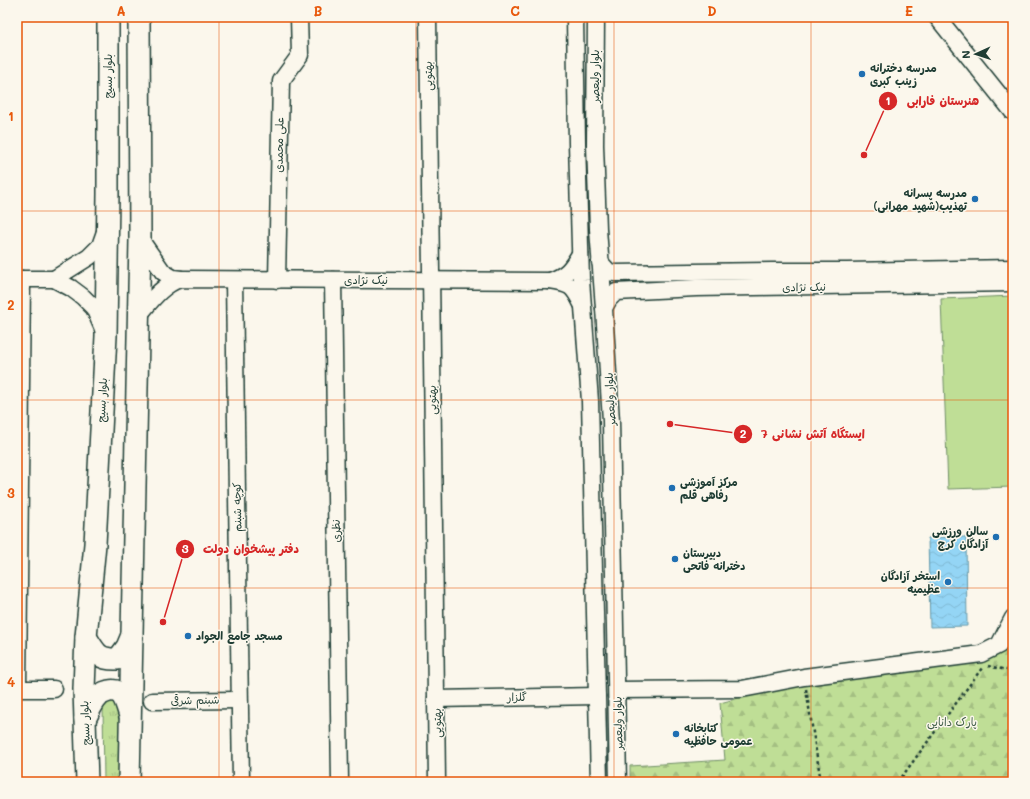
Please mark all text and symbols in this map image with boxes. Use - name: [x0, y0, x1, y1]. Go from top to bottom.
- text: A: [116, 2, 126, 19]
- text: B: [314, 2, 323, 19]
- text: C: [510, 2, 520, 19]
- text: D: [707, 2, 717, 19]
- text: E: [905, 2, 913, 19]
- north arrow: [956, 34, 996, 74]
- street label: بلوار ولیعصر: [587, 49, 603, 104]
- text: N: [958, 50, 973, 59]
- street label: بلوار بسیج: [100, 54, 116, 98]
- place label: مدرسه دخترانه زینب کبری: [870, 60, 937, 88]
- street label: بهتویی: [420, 61, 436, 91]
- marker: مدرسه دخترانه زینب کبری: [857, 69, 867, 79]
- callout: هنرستان فارابی: [878, 89, 987, 113]
- text: 1: [885, 92, 891, 108]
- text: هنرستان فارابی: [907, 92, 980, 109]
- text: 1: [8, 107, 14, 124]
- street label: علی محمدی: [271, 117, 287, 173]
- place label: مدرسه پسرانه تهذیب(شهید مهرانی): [873, 185, 968, 214]
- marker: مدرسه پسرانه تهذیب(شهید مهرانی): [970, 194, 980, 204]
- street label: نیک نژادی: [344, 272, 388, 287]
- street label: نیک نژادی: [782, 279, 826, 294]
- text: 2: [7, 296, 15, 313]
- street label: بلوار ولیعصر: [601, 372, 619, 427]
- street label: بلوار بسیج: [93, 377, 111, 423]
- street label: بهتویی: [424, 385, 440, 415]
- callout: ایستگاه آتش نشانی 7: [733, 422, 872, 446]
- text: 2: [740, 425, 747, 441]
- text: ایستگاه آتش نشانی 7: [761, 425, 865, 442]
- place label: مرکز آموزشی رفاهی قلم: [680, 474, 738, 504]
- street label: کوچه شبنم: [229, 482, 246, 532]
- marker: مرکز آموزشی رفاهی قلم: [667, 483, 677, 493]
- text: 3: [7, 484, 15, 501]
- street label: نظری: [328, 519, 343, 543]
- place label: سالن ورزشی آزادگان کرج: [932, 523, 989, 551]
- marker: سالن ورزشی آزادگان کرج: [991, 532, 1001, 542]
- callout: دفتر پیشخوان دولت: [175, 537, 307, 561]
- text: 3: [181, 540, 189, 556]
- text: دفتر پیشخوان دولت: [203, 540, 300, 557]
- place label: دبیرستان دخترانه فاتحی: [683, 545, 745, 574]
- marker: دبیرستان دخترانه فاتحی: [670, 554, 680, 564]
- place label: استخر آزادگان عظیمیه: [881, 568, 940, 596]
- marker: استخر آزادگان عظیمیه: [943, 577, 953, 587]
- place label: مسجد جامع الجواد: [196, 628, 283, 644]
- marker: مسجد جامع الجواد: [183, 631, 193, 641]
- text: 4: [7, 673, 15, 690]
- street label: گلزار: [506, 689, 527, 704]
- street label: شبنم شرقی: [171, 692, 219, 709]
- street label: بلوار ولیعصر: [610, 696, 626, 751]
- street label: بلوار بسیج: [76, 700, 94, 746]
- street label: بهتویی: [429, 708, 445, 738]
- park label: پارک دانایی: [927, 714, 977, 730]
- place label: کتابخانه عمومی حافظیه: [684, 720, 753, 749]
- marker: کتابخانه عمومی حافظیه: [671, 729, 681, 739]

